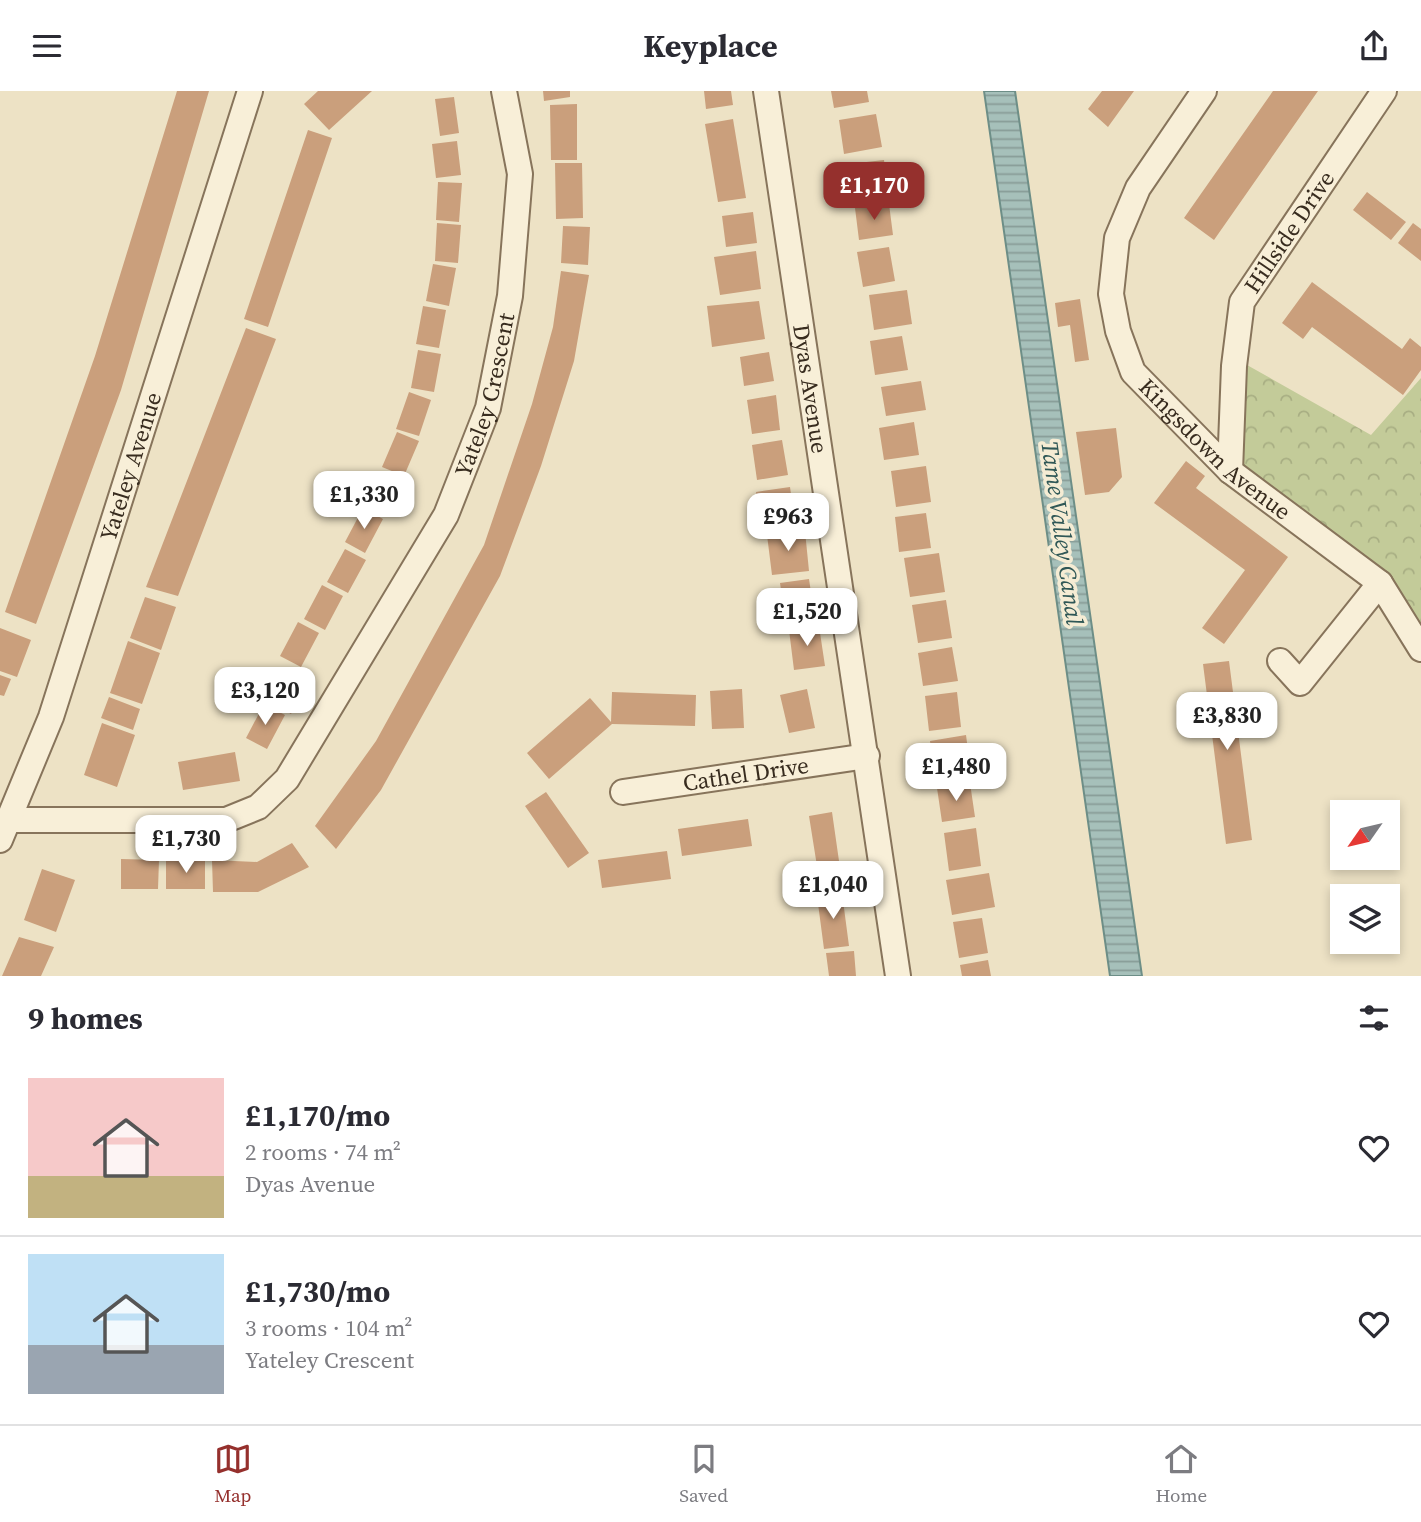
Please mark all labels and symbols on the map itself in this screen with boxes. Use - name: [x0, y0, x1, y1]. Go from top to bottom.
- pin: £1,170: [817, 163, 931, 222]
- street label: Hillside Drive: [1236, 164, 1342, 299]
- street label: Yateley Crescent: [447, 310, 522, 481]
- street label: Dyas Avenue: [785, 322, 836, 456]
- street label: Kingsdown Avenue: [1132, 371, 1298, 527]
- street label: Yateley Avenue: [92, 388, 169, 545]
- water label: Tame Valley Canal: [1033, 439, 1092, 627]
- pin: £1,330: [307, 471, 421, 531]
- pin: £963: [747, 493, 829, 553]
- pin: £1,520: [750, 589, 864, 648]
- pin: £3,120: [208, 667, 322, 727]
- pin: £3,830: [1170, 693, 1284, 752]
- pin: £1,480: [899, 743, 1013, 803]
- street label: Cathel Drive: [681, 749, 811, 799]
- north arrow: [1330, 800, 1400, 870]
- pin: £1,730: [129, 815, 243, 875]
- pin: £1,040: [776, 861, 890, 921]

